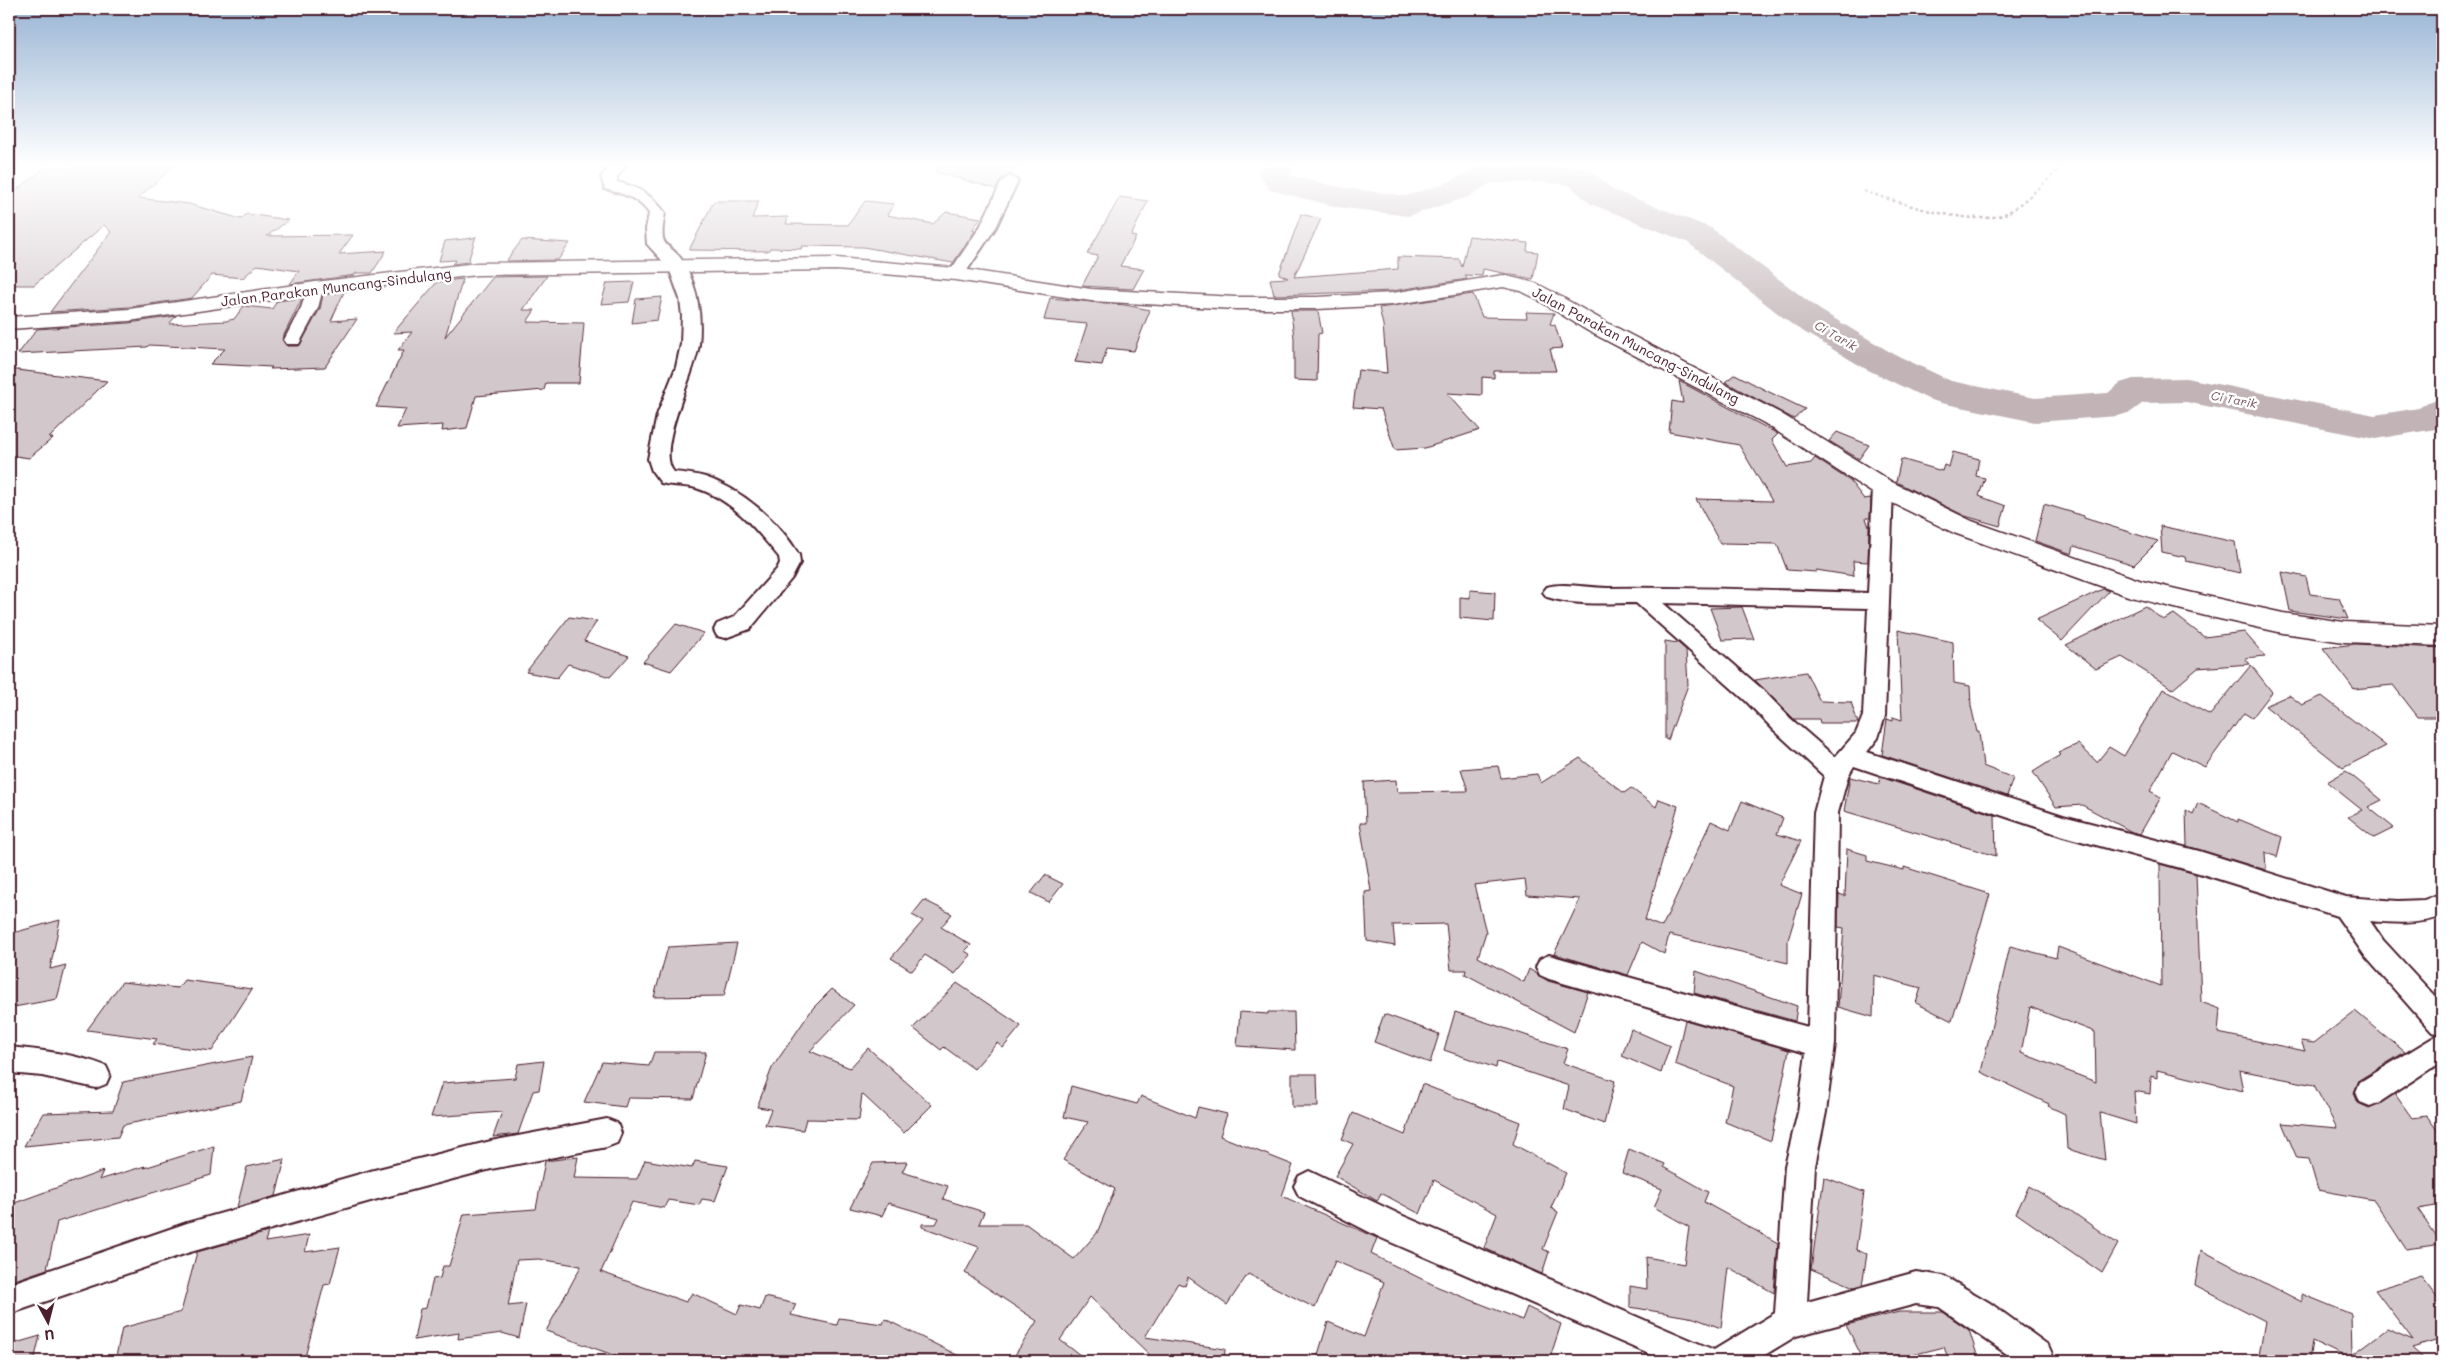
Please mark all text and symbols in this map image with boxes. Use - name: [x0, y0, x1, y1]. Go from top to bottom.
- street label: Jalan Parakan Muncang-Sindulang: [220, 263, 452, 311]
- street label: Jalan Parakan Muncang-Sindulang: [1529, 282, 1743, 408]
- water label: Ci Tarik: [1812, 316, 1861, 354]
- water label: Ci Tarik: [2210, 387, 2259, 411]
- north arrow: [22, 1298, 72, 1348]
- text: U: [44, 1325, 56, 1345]

